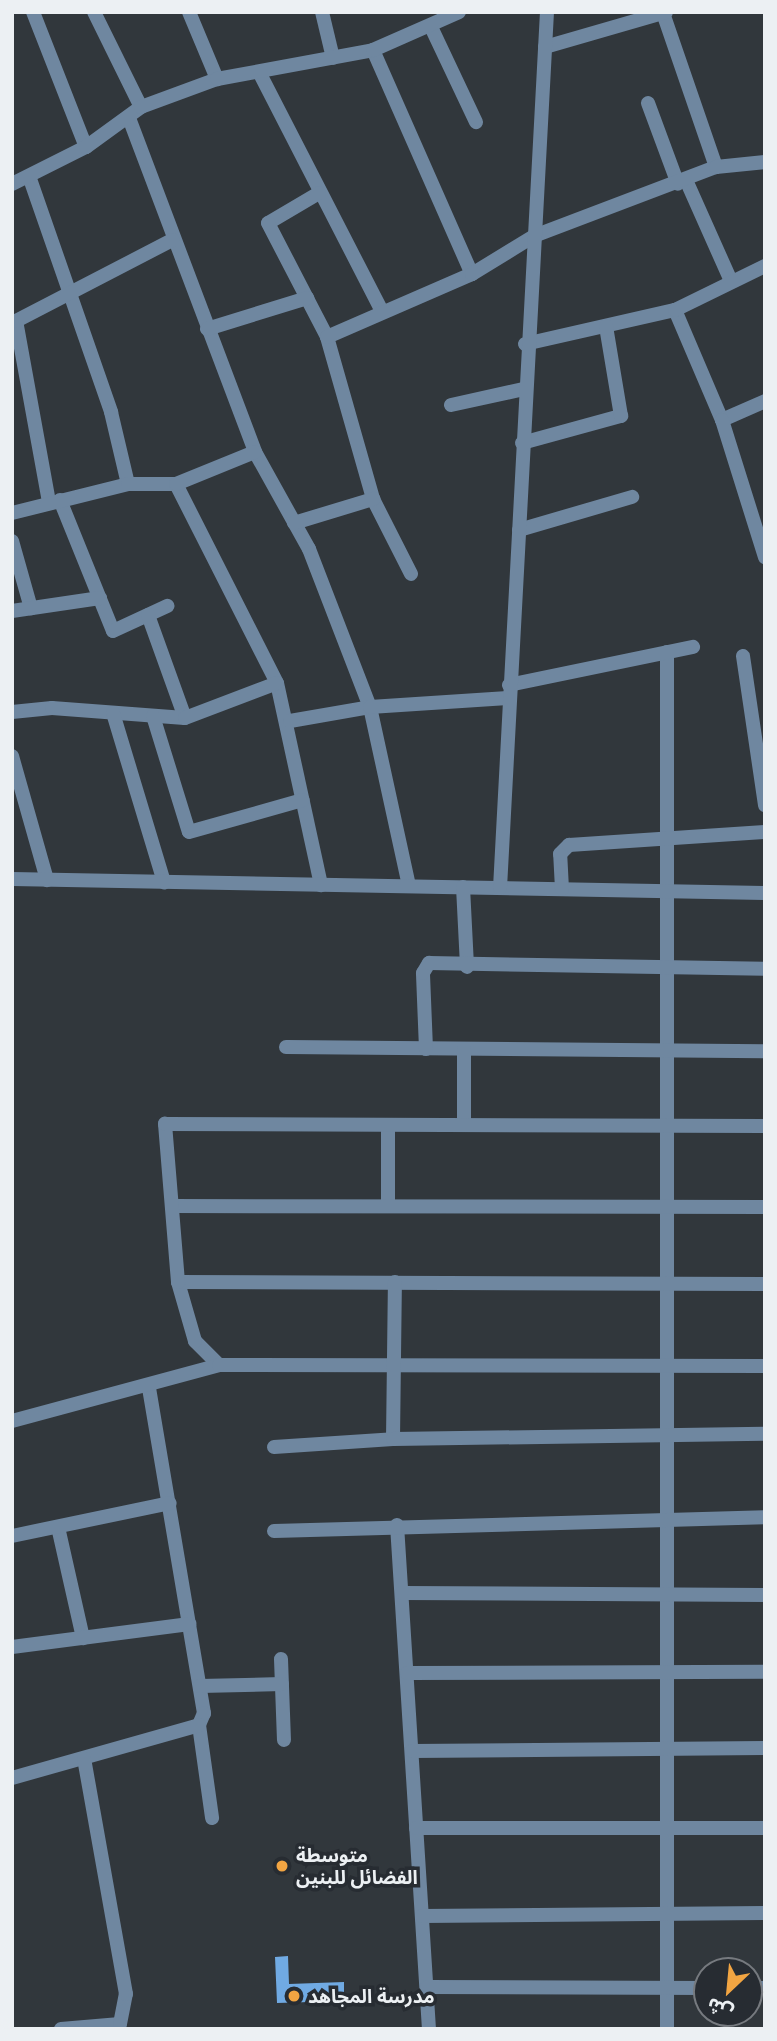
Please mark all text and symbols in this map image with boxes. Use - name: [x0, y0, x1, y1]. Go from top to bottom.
- place label: متوسطة الفضائل للبنين: [296, 1844, 418, 1888]
- marker: متوسطة الفضائل للبنين: [274, 1858, 290, 1874]
- north arrow: [693, 1957, 763, 2027]
- place label: مدرسة المجاهد: [308, 1985, 435, 2007]
- marker: مدرسة المجاهد: [286, 1988, 302, 2004]
- text: ش: [703, 1993, 736, 2026]

